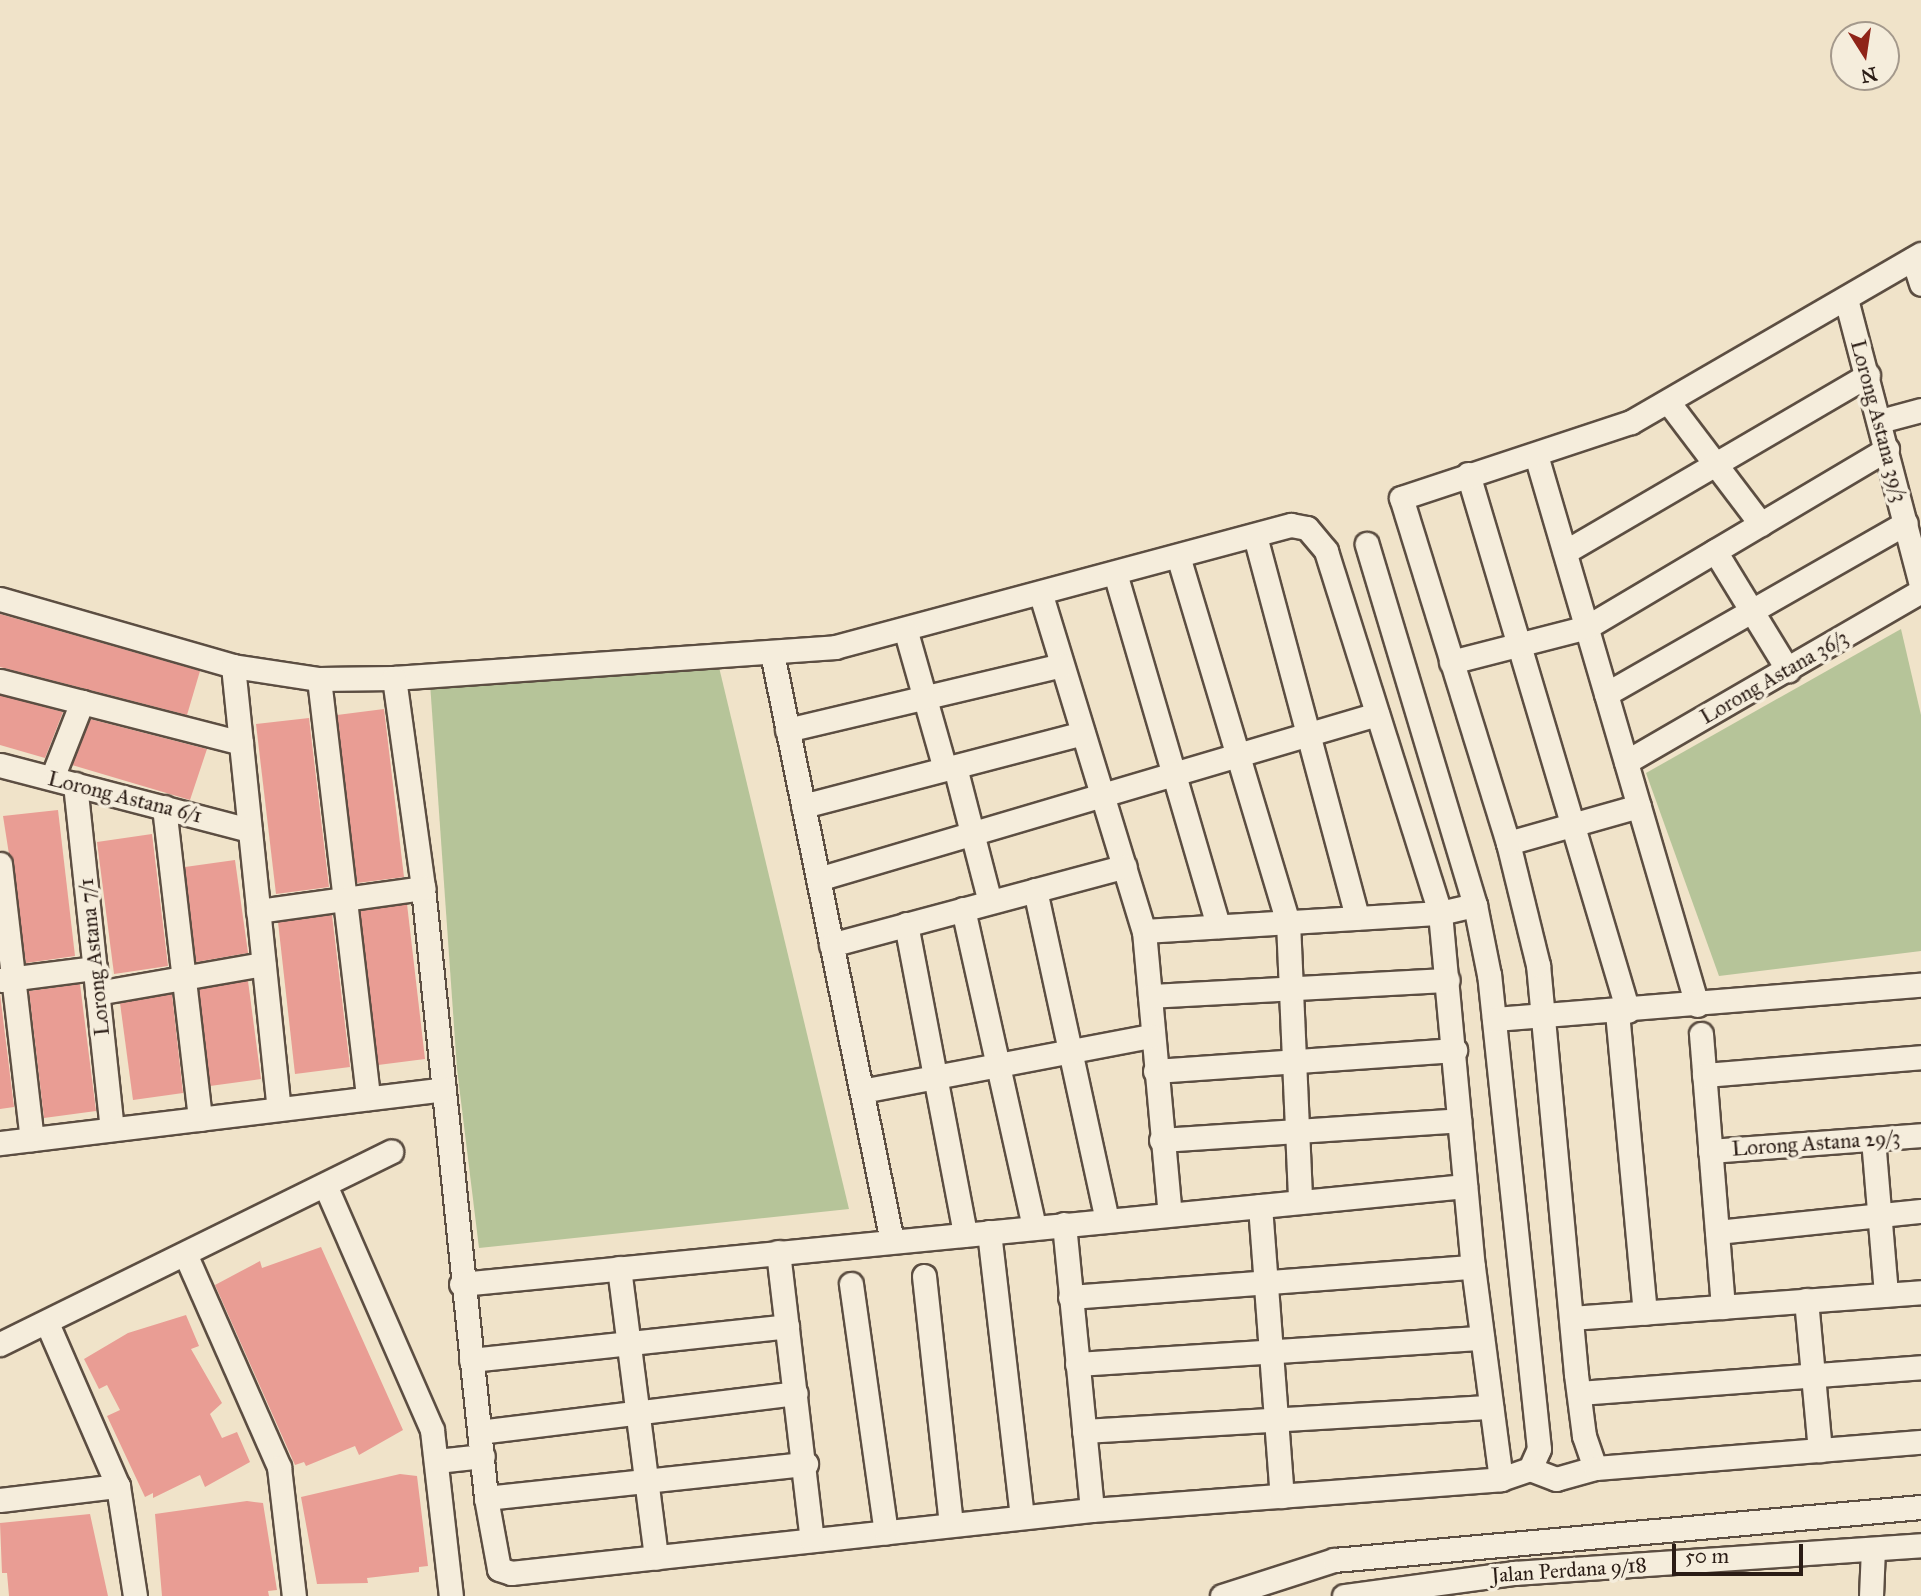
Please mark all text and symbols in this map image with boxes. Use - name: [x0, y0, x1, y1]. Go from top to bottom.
- north arrow: [1830, 21, 1900, 91]
- text: N: [1859, 62, 1879, 88]
- street label: Lorong Astana 39/3: [1845, 337, 1913, 505]
- street label: Lorong Astana 36/3: [1696, 624, 1852, 730]
- street label: Lorong Astana 6/1: [45, 766, 205, 828]
- street label: Lorong Astana 7/1: [73, 877, 115, 1037]
- street label: Lorong Astana 29/3: [1731, 1125, 1901, 1161]
- scale bar: [1676, 1530, 1807, 1574]
- text: 50 m: [1685, 1543, 1729, 1569]
- street label: Jalan Perdana 9/18: [1490, 1552, 1648, 1588]

